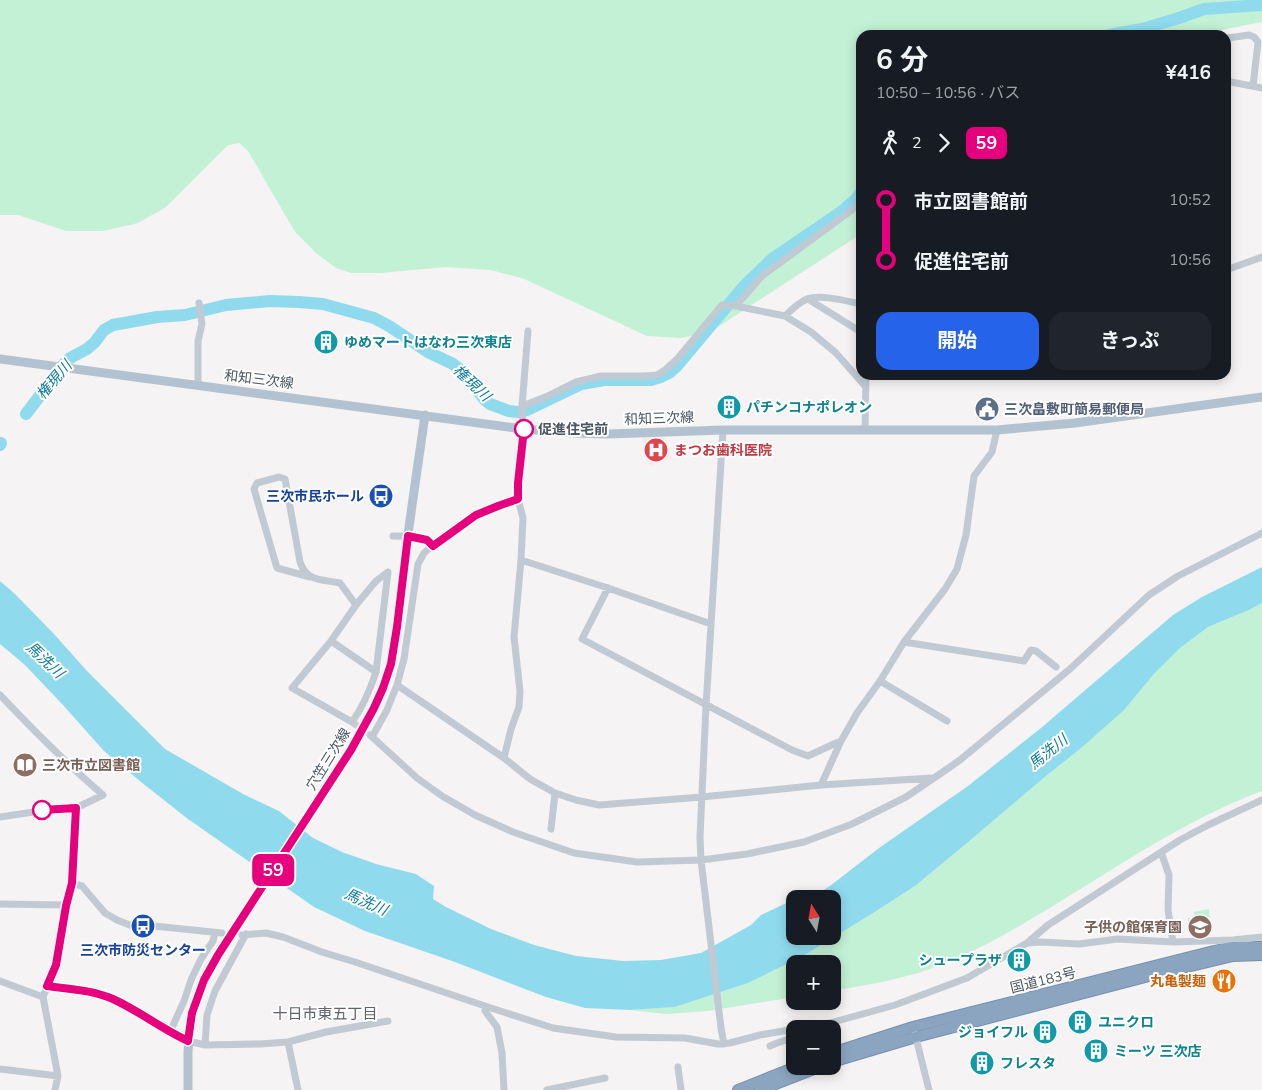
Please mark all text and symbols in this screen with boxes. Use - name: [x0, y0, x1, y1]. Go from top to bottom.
- text: 6 分: [876, 41, 928, 79]
- text: ¥416: [1165, 60, 1211, 86]
- text: 10:50 – 10:56 · バス: [876, 82, 1020, 104]
- icon: walk: [876, 129, 904, 157]
- icon: forward: [930, 129, 958, 157]
- text: 59: [976, 131, 997, 155]
- text: 2: [912, 132, 922, 154]
- text: 市立図書館前: [914, 189, 1028, 215]
- text: 10:52: [1169, 189, 1211, 211]
- text: 促進住宅前: [914, 249, 1009, 275]
- text: 10:56: [1169, 249, 1211, 271]
- button: 開始: [876, 312, 1039, 370]
- button: きっぷ: [1049, 312, 1211, 370]
- building icon: ゆめマートはなわ三次東店: [313, 329, 339, 355]
- place label: ゆめマートはなわ三次東店: [344, 333, 512, 352]
- water label: 権現川: [32, 355, 78, 404]
- water label: 権現川: [449, 360, 497, 407]
- street label: 和知三次線: [223, 366, 295, 393]
- building icon: パチンコナポレオン: [716, 394, 742, 420]
- public building icon: 三次畠敷町簡易郵便局: [974, 396, 1000, 422]
- place label: パチンコナポレオン: [746, 398, 872, 417]
- place label: 三次畠敷町簡易郵便局: [1004, 400, 1144, 419]
- street label: 和知三次線: [624, 408, 694, 429]
- marker: 促進住宅前: [514, 419, 534, 439]
- place label: 促進住宅前: [538, 420, 608, 439]
- hospital icon: まつお歯科医院: [643, 437, 669, 463]
- place label: まつお歯科医院: [674, 441, 772, 460]
- bus stop icon: 三次市民ホール: [368, 483, 394, 509]
- place label: 三次市民ホール: [266, 487, 364, 506]
- water label: 馬洗川: [22, 637, 70, 684]
- street label: 穴笠三次線: [302, 725, 355, 794]
- water label: 馬洗川: [1024, 729, 1073, 774]
- library icon: 三次市立図書館: [12, 752, 38, 778]
- place label: 三次市立図書館: [42, 756, 140, 775]
- unlabelled marker: [32, 800, 52, 820]
- line badge: 59: [250, 854, 296, 886]
- text: 59: [262, 858, 284, 882]
- water label: 馬洗川: [341, 884, 392, 921]
- north arrow: [786, 890, 841, 945]
- map controls: [786, 890, 841, 1075]
- bus stop icon: 三次市防災センター: [130, 913, 156, 939]
- school or university icon: 子供の館保育園: [1187, 914, 1213, 940]
- place label: 子供の館保育園: [1084, 918, 1182, 937]
- place label: 三次市防災センター: [80, 941, 206, 960]
- building icon: シュープラザ: [1006, 947, 1032, 973]
- place label: シュープラザ: [919, 951, 1002, 970]
- button: +: [786, 955, 841, 1010]
- street label: 国道183号: [1008, 963, 1078, 998]
- restaurant icon: 丸亀製麺: [1211, 968, 1237, 994]
- place label: 丸亀製麺: [1150, 972, 1206, 991]
- district label: 十日市東五丁目: [272, 1004, 378, 1024]
- building icon: ユニクロ: [1067, 1009, 1093, 1035]
- place label: ユニクロ: [1098, 1013, 1154, 1032]
- building icon: ジョイフル: [1032, 1019, 1058, 1045]
- button: −: [786, 1020, 841, 1075]
- place label: ジョイフル: [958, 1023, 1028, 1042]
- building icon: ミーツ 三次店: [1083, 1038, 1109, 1064]
- place label: ミーツ 三次店: [1114, 1042, 1202, 1061]
- building icon: フレスタ: [969, 1050, 995, 1076]
- place label: フレスタ: [1000, 1054, 1056, 1073]

